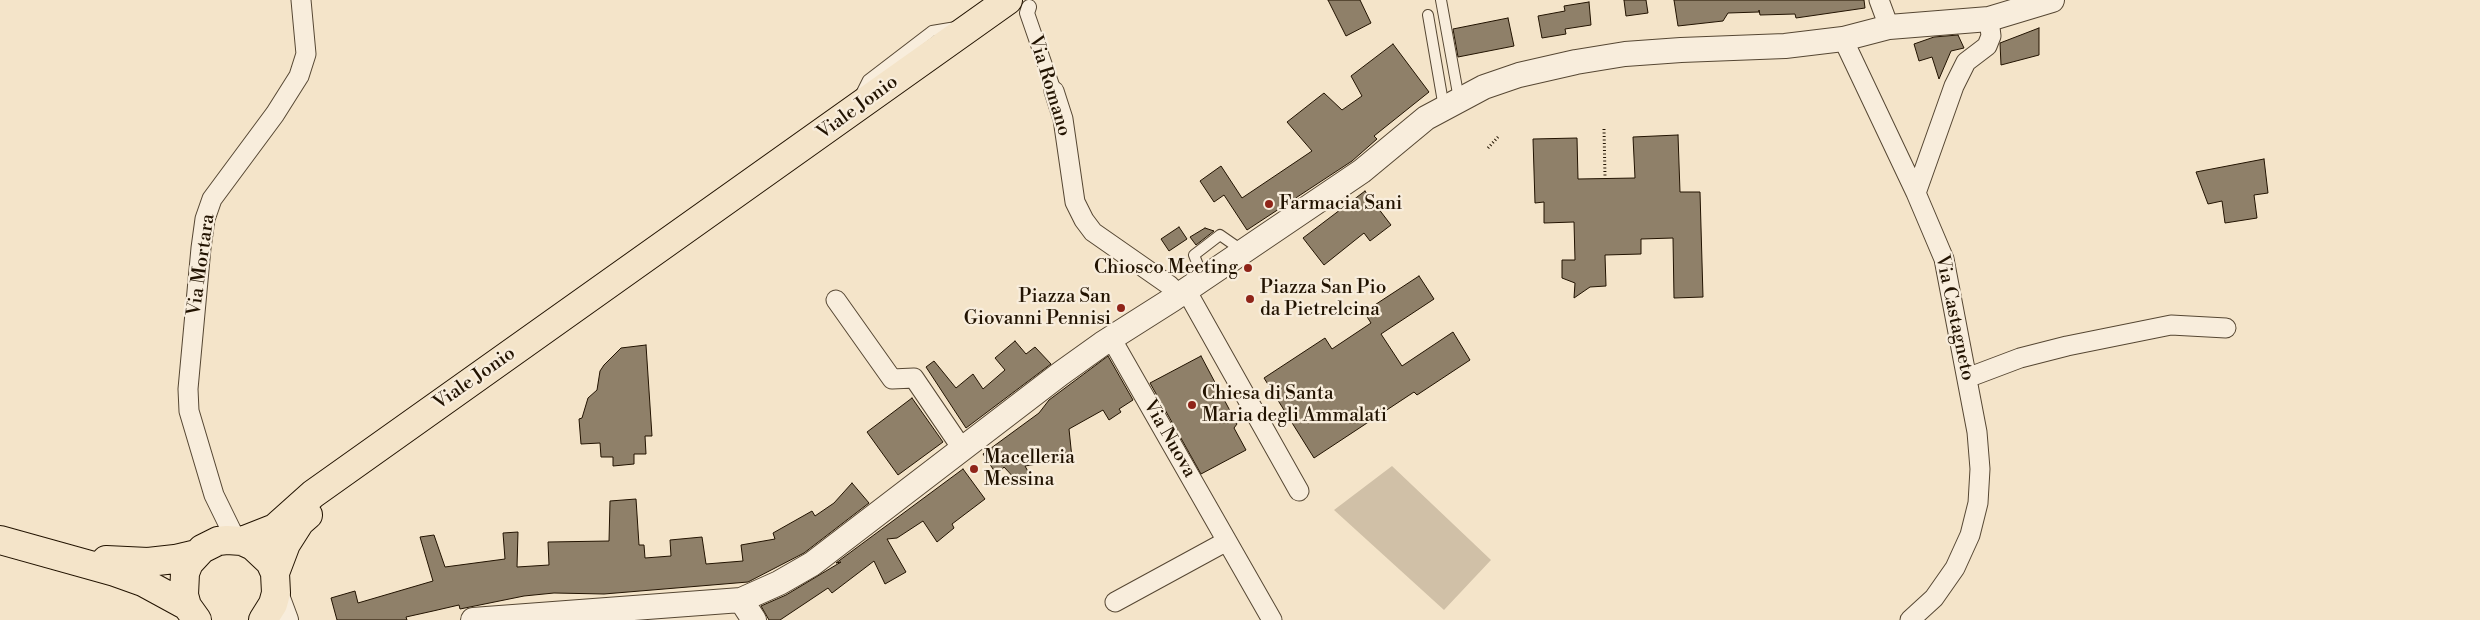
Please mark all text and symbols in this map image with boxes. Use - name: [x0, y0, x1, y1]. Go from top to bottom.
- street label: Via Romano: [1023, 33, 1075, 139]
- street label: Viale Jonio: [813, 71, 903, 145]
- place label: Farmacia Sani: [1279, 193, 1402, 215]
- marker: Farmacia Sani: [1263, 198, 1275, 210]
- street label: Via Mortara: [184, 212, 220, 318]
- street label: Via Castagneto: [1930, 253, 1978, 383]
- place label: Chiosco Meeting: [1094, 257, 1238, 279]
- marker: Chiosco Meeting: [1242, 262, 1254, 274]
- place label: Piazza San Pio da Pietrelcina: [1260, 277, 1386, 321]
- place label: Piazza San Giovanni Pennisi: [964, 286, 1111, 330]
- marker: Piazza San Pio da Pietrelcina: [1244, 293, 1256, 305]
- marker: Piazza San Giovanni Pennisi: [1115, 302, 1127, 314]
- street label: Viale Jonio: [430, 343, 520, 415]
- place label: Chiesa di Santa Maria degli Ammalati: [1202, 383, 1387, 427]
- street label: Via Nuova: [1138, 396, 1200, 482]
- marker: Chiesa di Santa Maria degli Ammalati: [1186, 399, 1198, 411]
- place label: Macelleria Messina: [984, 447, 1075, 491]
- marker: Macelleria Messina: [968, 463, 980, 475]

